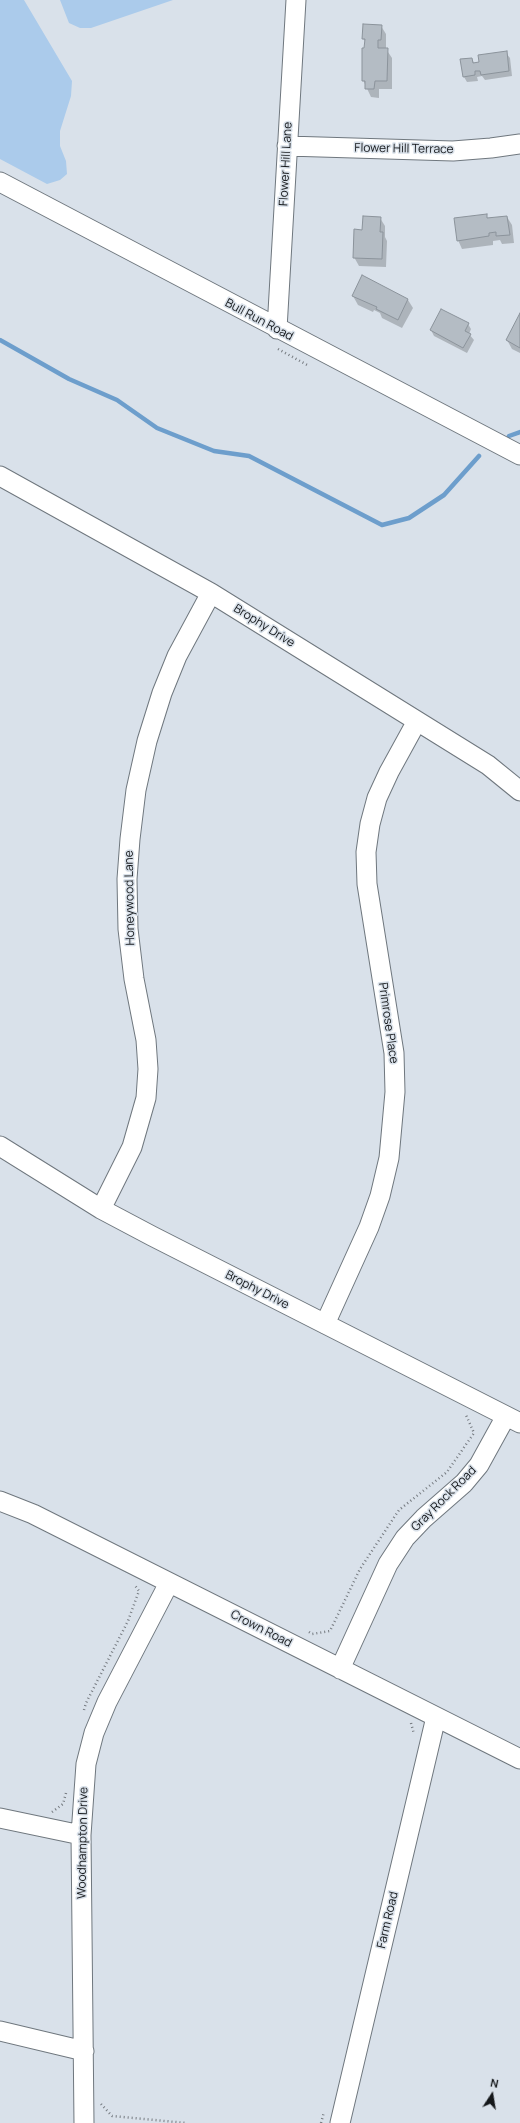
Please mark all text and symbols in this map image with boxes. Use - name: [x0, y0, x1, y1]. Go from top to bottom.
- street label: Flower Hill Lane: [277, 122, 295, 206]
- street label: Flower Hill Terrace: [354, 141, 454, 157]
- street label: Bull Run Road: [222, 296, 296, 344]
- street label: Brophy Drive: [231, 601, 297, 651]
- street label: Honeywood Lane: [122, 850, 138, 946]
- street label: Primrose Place: [375, 982, 401, 1064]
- street label: Brophy Drive: [223, 1268, 291, 1312]
- street label: Gray Rock Road: [409, 1464, 479, 1534]
- street label: Crown Road: [228, 1607, 294, 1651]
- street label: Woodhampton Drive: [75, 1787, 91, 1899]
- street label: Farm Road: [374, 1890, 402, 1950]
- north arrow: [472, 2075, 512, 2115]
- text: N: [489, 2075, 500, 2091]

